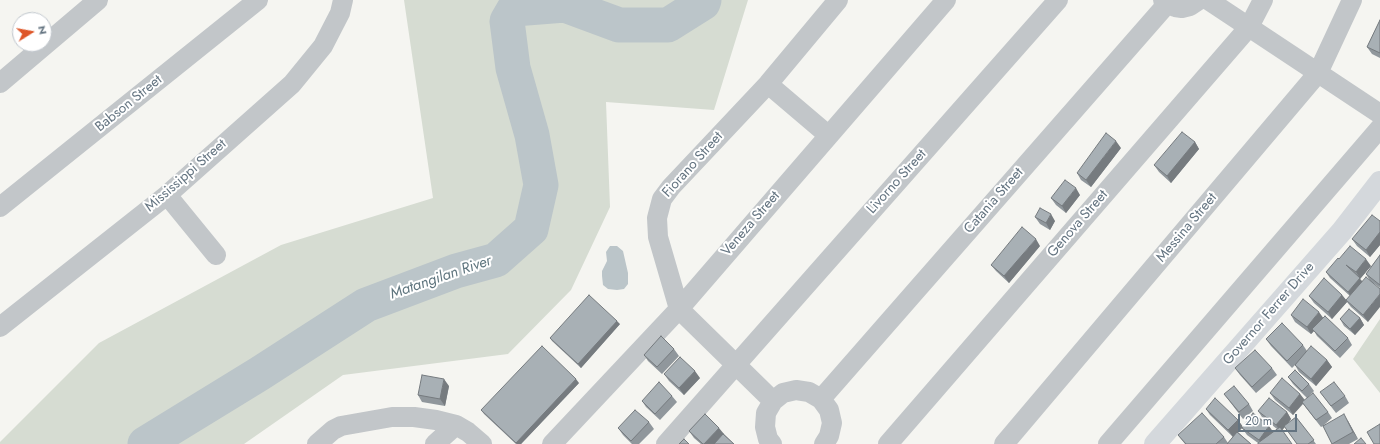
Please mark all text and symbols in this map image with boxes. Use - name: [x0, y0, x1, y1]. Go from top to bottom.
- north arrow: [12, 12, 52, 52]
- text: N: [34, 24, 51, 36]
- street label: Babson Street: [92, 72, 166, 136]
- street label: Fiorano Street: [659, 129, 727, 201]
- street label: Mississippi Street: [142, 136, 230, 216]
- street label: Livorno Street: [864, 146, 930, 218]
- street label: Catania Street: [961, 165, 1027, 237]
- street label: Genova Street: [1044, 187, 1112, 261]
- street label: Veneza Street: [718, 188, 784, 260]
- street label: Messina Street: [1153, 190, 1221, 266]
- water label: Matangilan River: [388, 252, 494, 304]
- street label: Governor Ferrer Drive: [1220, 259, 1318, 369]
- scale bar: [1240, 406, 1299, 432]
- text: 20 m: [1245, 412, 1272, 430]

